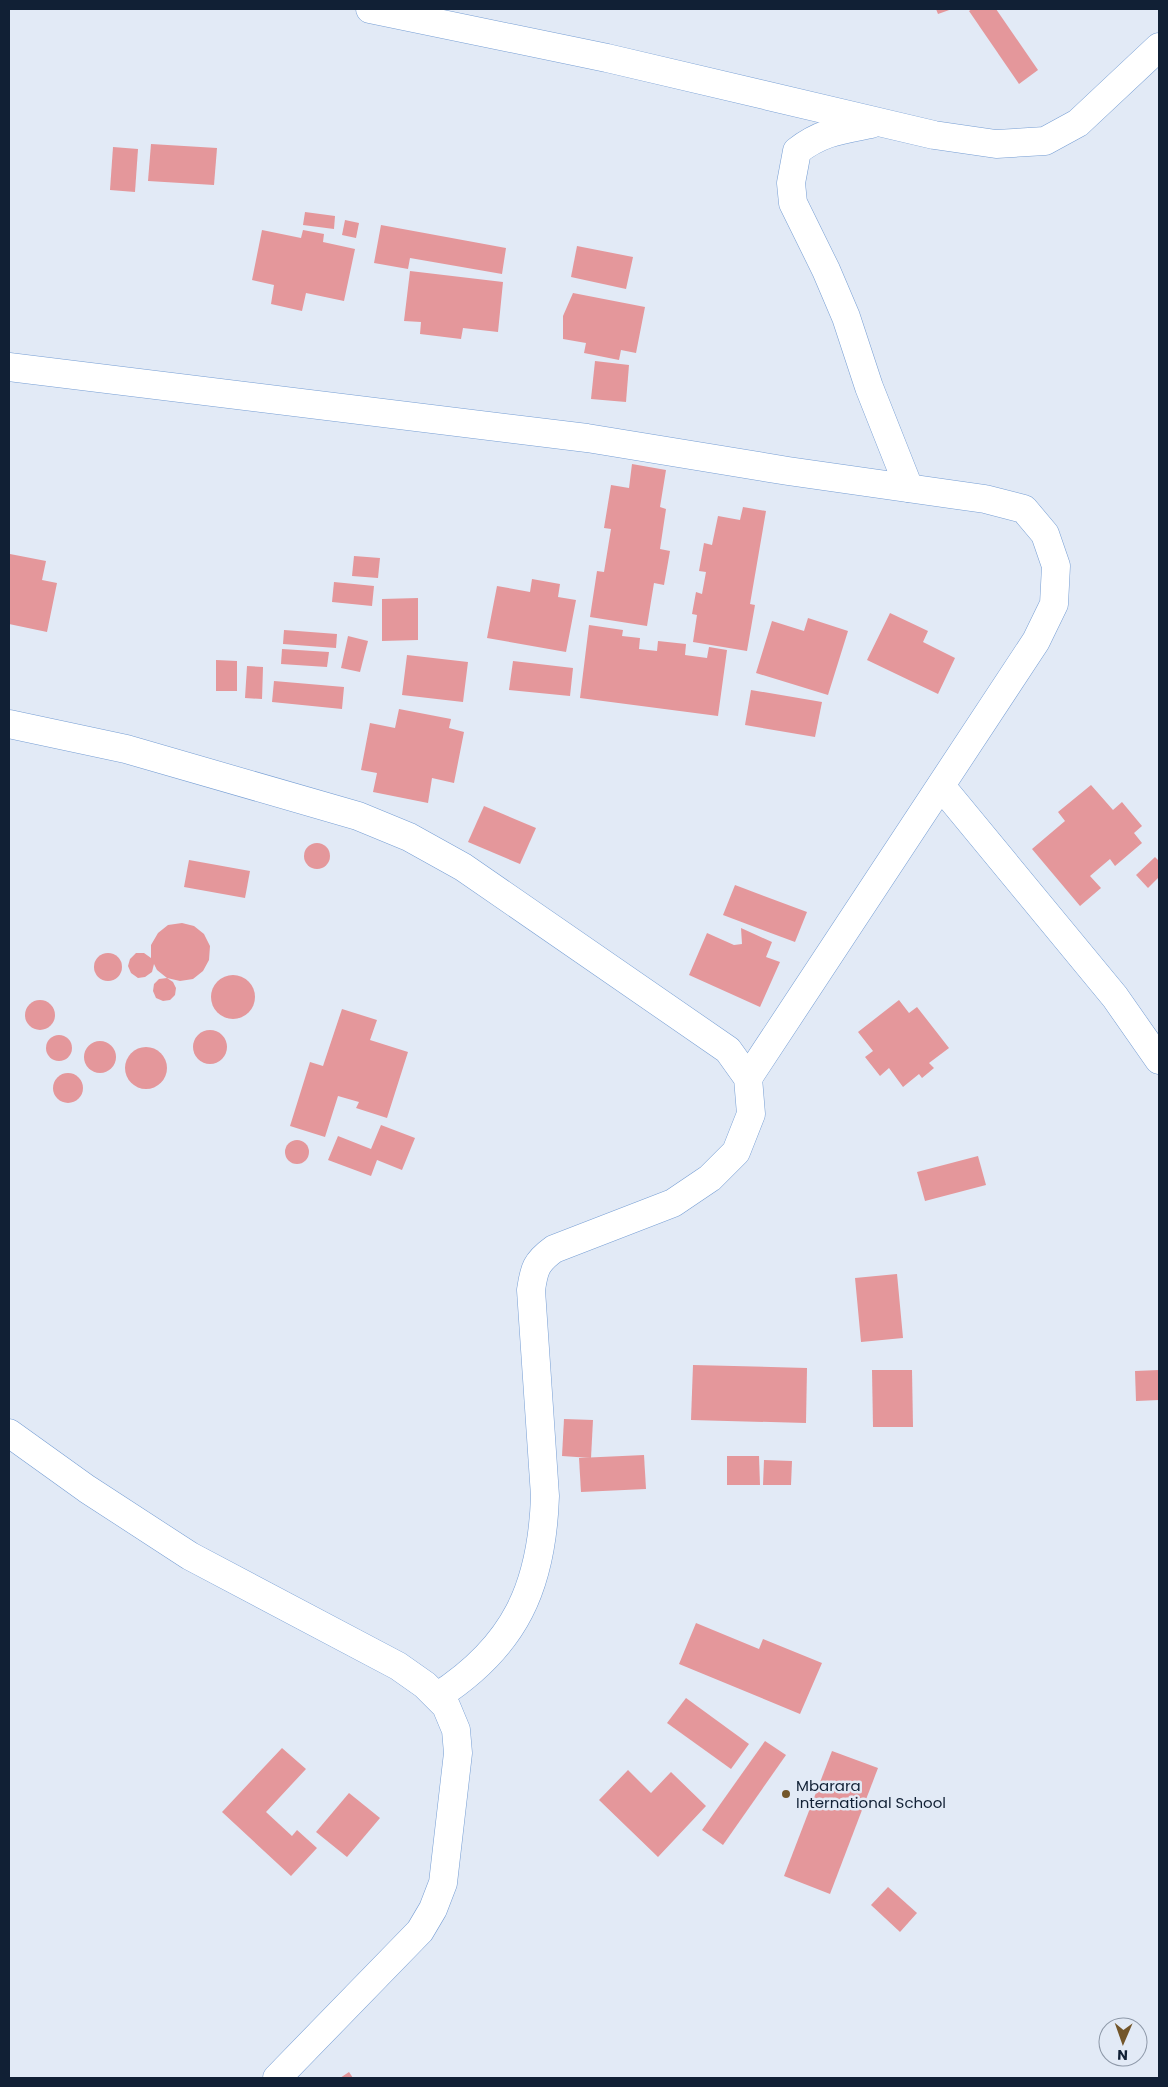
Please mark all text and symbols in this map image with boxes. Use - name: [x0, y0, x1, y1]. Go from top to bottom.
- place label: Mbarara International School: [796, 1775, 946, 1813]
- marker: Mbarara International School: [780, 1788, 792, 1800]
- north arrow: [1098, 2017, 1148, 2067]
- text: N: [1117, 2045, 1128, 2065]

